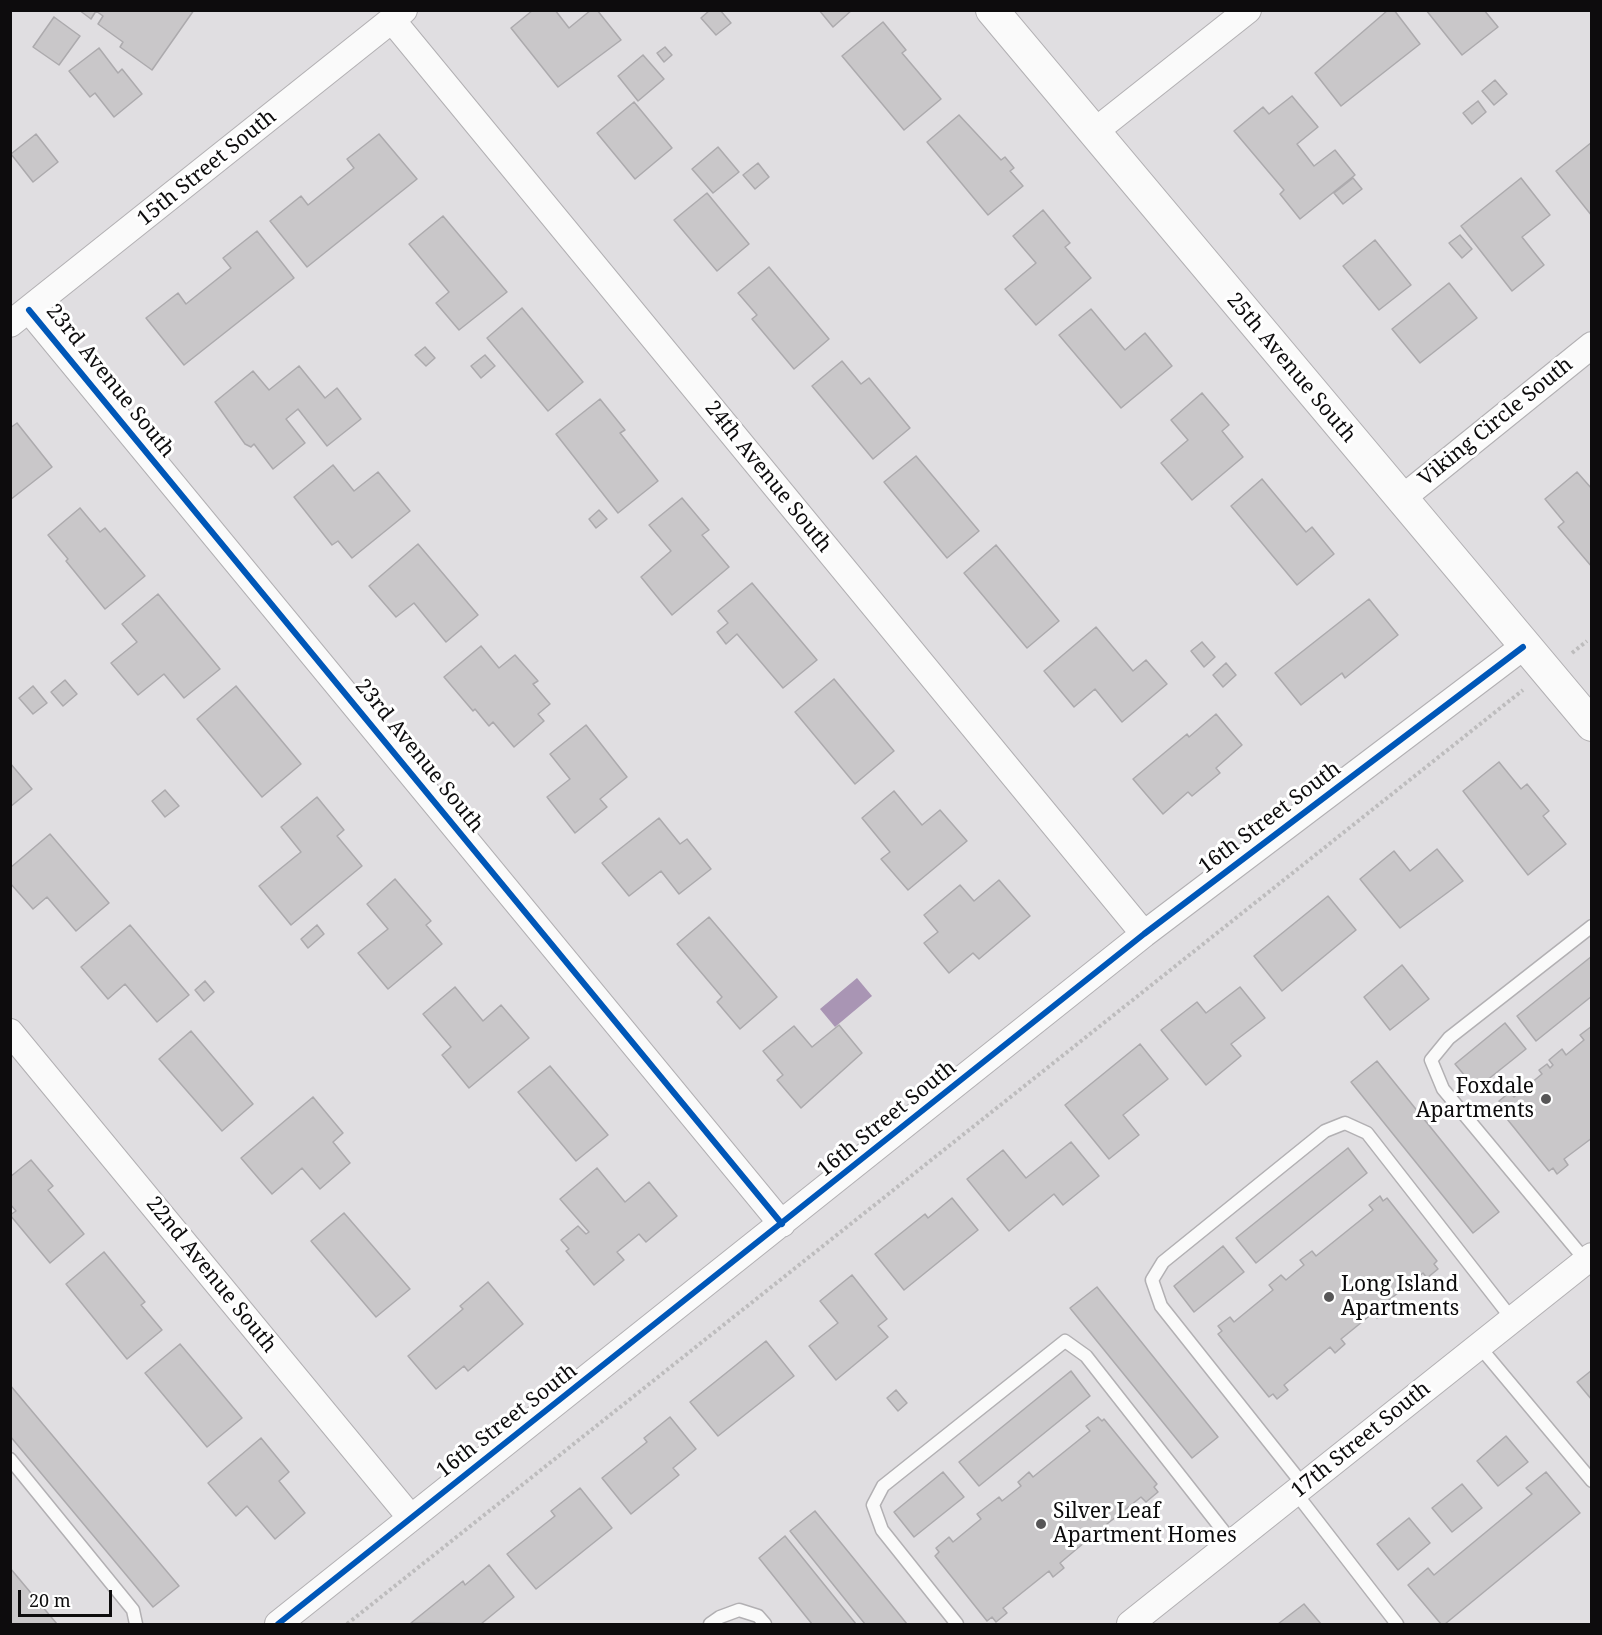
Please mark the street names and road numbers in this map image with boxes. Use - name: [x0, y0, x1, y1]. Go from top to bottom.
- street label: 15th Street South: [133, 104, 281, 232]
- street label: 25th Avenue South: [1221, 288, 1361, 448]
- street label: 23rd Avenue South: [40, 299, 180, 463]
- street label: Viking Circle South: [1414, 352, 1578, 492]
- street label: 24th Avenue South: [699, 396, 837, 558]
- street label: 23rd Avenue South: [349, 674, 489, 838]
- street label: 16th Street South: [1194, 756, 1346, 880]
- street label: 16th Street South: [813, 1055, 961, 1183]
- street label: 22nd Avenue South: [140, 1192, 282, 1358]
- street label: 16th Street South: [432, 1358, 582, 1484]
- street label: 17th Street South: [1287, 1376, 1435, 1504]

